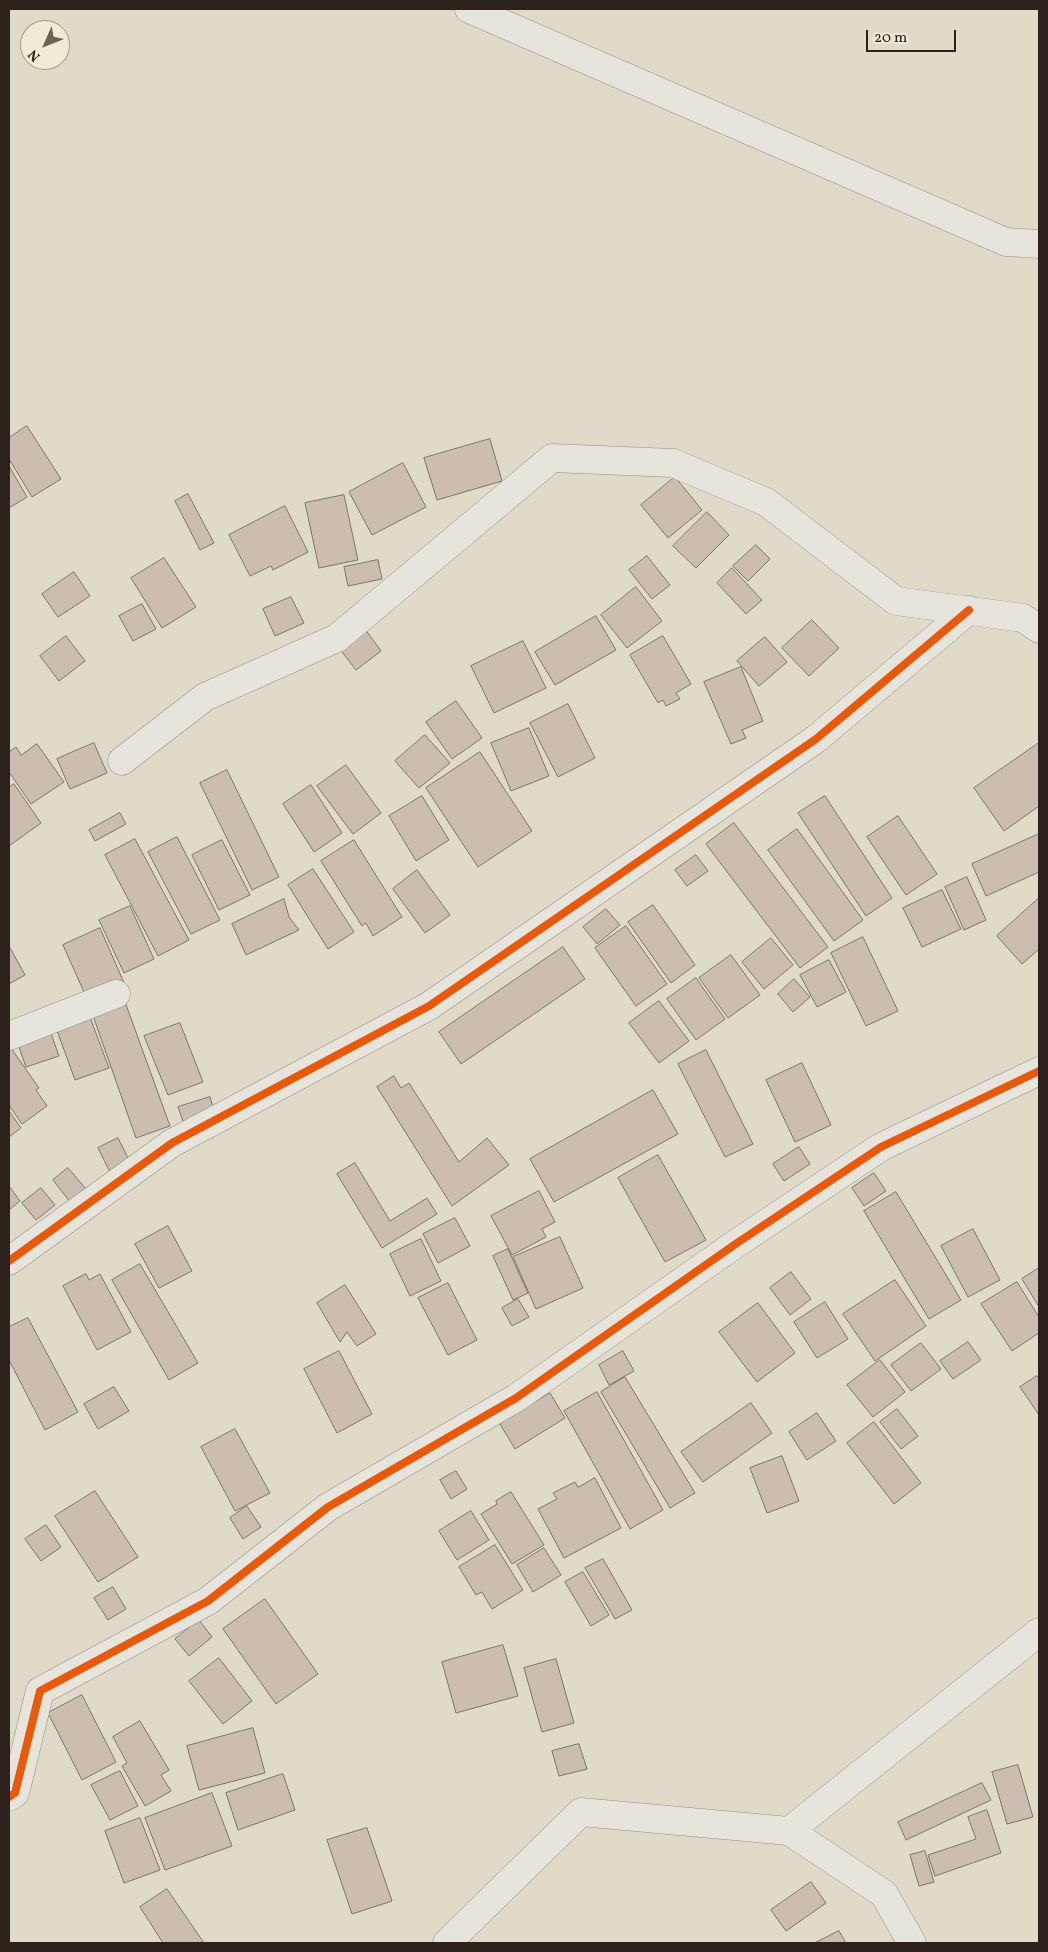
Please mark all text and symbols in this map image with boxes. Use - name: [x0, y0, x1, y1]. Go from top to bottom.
- north arrow: [20, 20, 70, 70]
- scale bar: [868, 20, 958, 52]
- text: 20 m: [874, 28, 907, 49]
- text: N: [24, 45, 45, 65]

